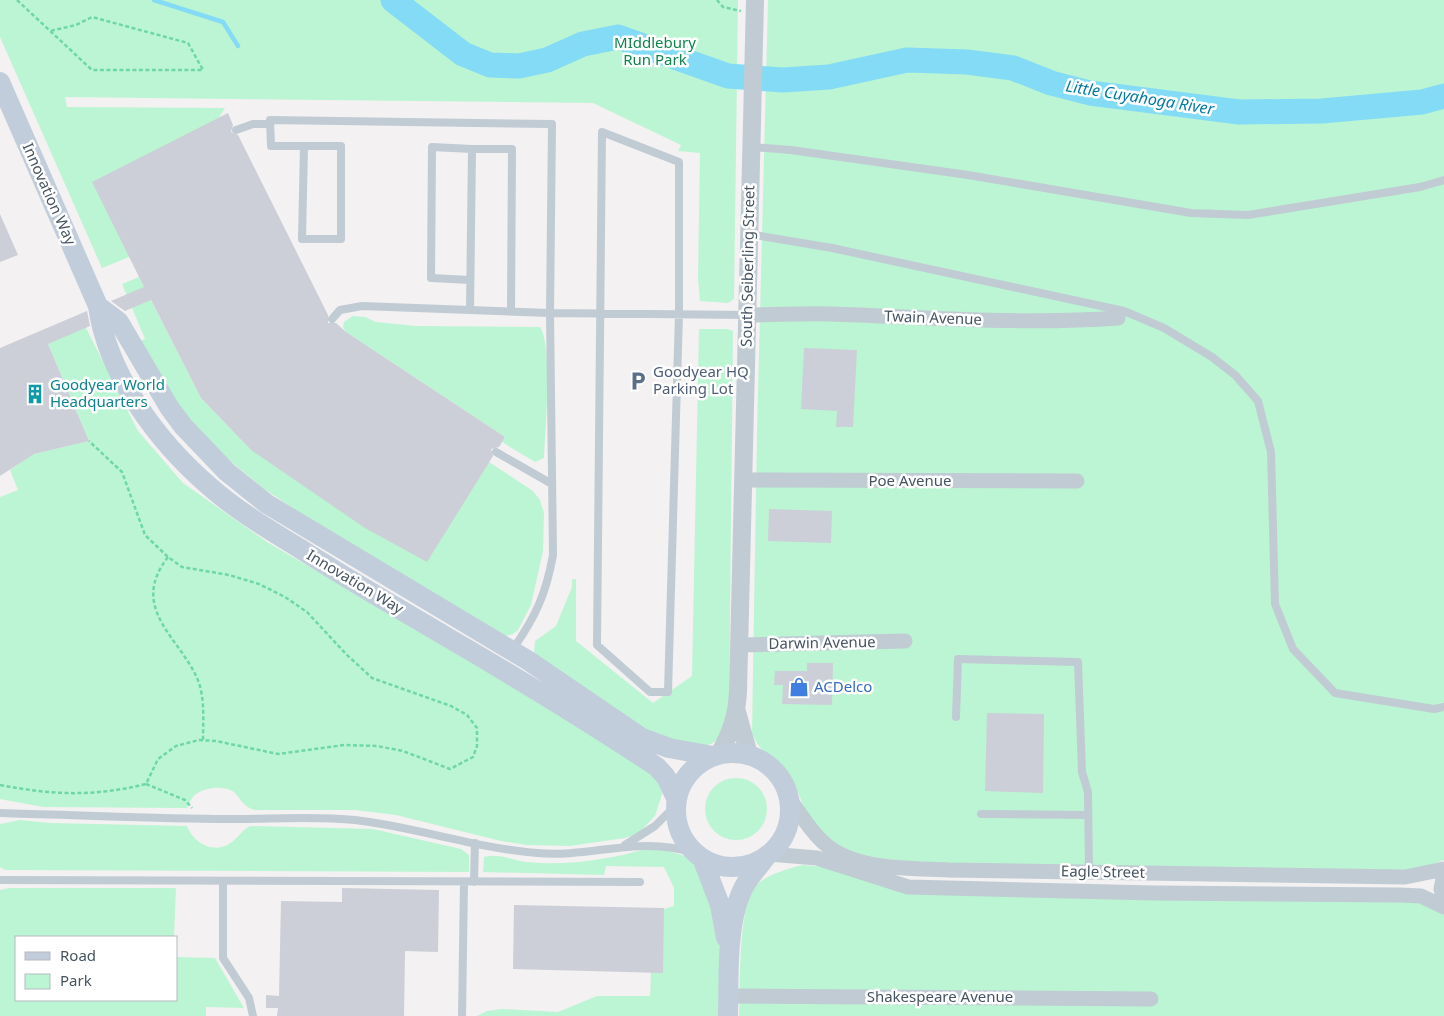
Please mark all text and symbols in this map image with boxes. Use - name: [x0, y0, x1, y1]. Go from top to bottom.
- park label: MIddlebury Run Park: [614, 32, 696, 69]
- water label: Little Cuyahoga River: [1064, 74, 1216, 120]
- street label: Innovation Way: [18, 139, 81, 248]
- street label: South Seiberling Street: [736, 184, 758, 347]
- street label: Twain Avenue: [884, 305, 982, 329]
- place label: Goodyear HQ Parking Lot: [653, 361, 749, 398]
- parking icon: Goodyear HQ Parking Lot: [627, 370, 649, 392]
- place label: Goodyear World Headquarters: [50, 374, 165, 411]
- building icon: Goodyear World Headquarters: [24, 383, 46, 405]
- street label: Poe Avenue: [868, 470, 952, 490]
- street label: Innovation Way: [303, 544, 408, 618]
- street label: Darwin Avenue: [768, 631, 876, 653]
- shop icon: ACDelco: [788, 676, 810, 698]
- place label: ACDelco: [814, 676, 872, 696]
- street label: Eagle Street: [1061, 860, 1146, 882]
- legend: [15, 936, 178, 1001]
- text: Road: [60, 945, 96, 965]
- text: Park: [60, 970, 92, 990]
- street label: Shakespeare Avenue: [867, 986, 1013, 1006]

